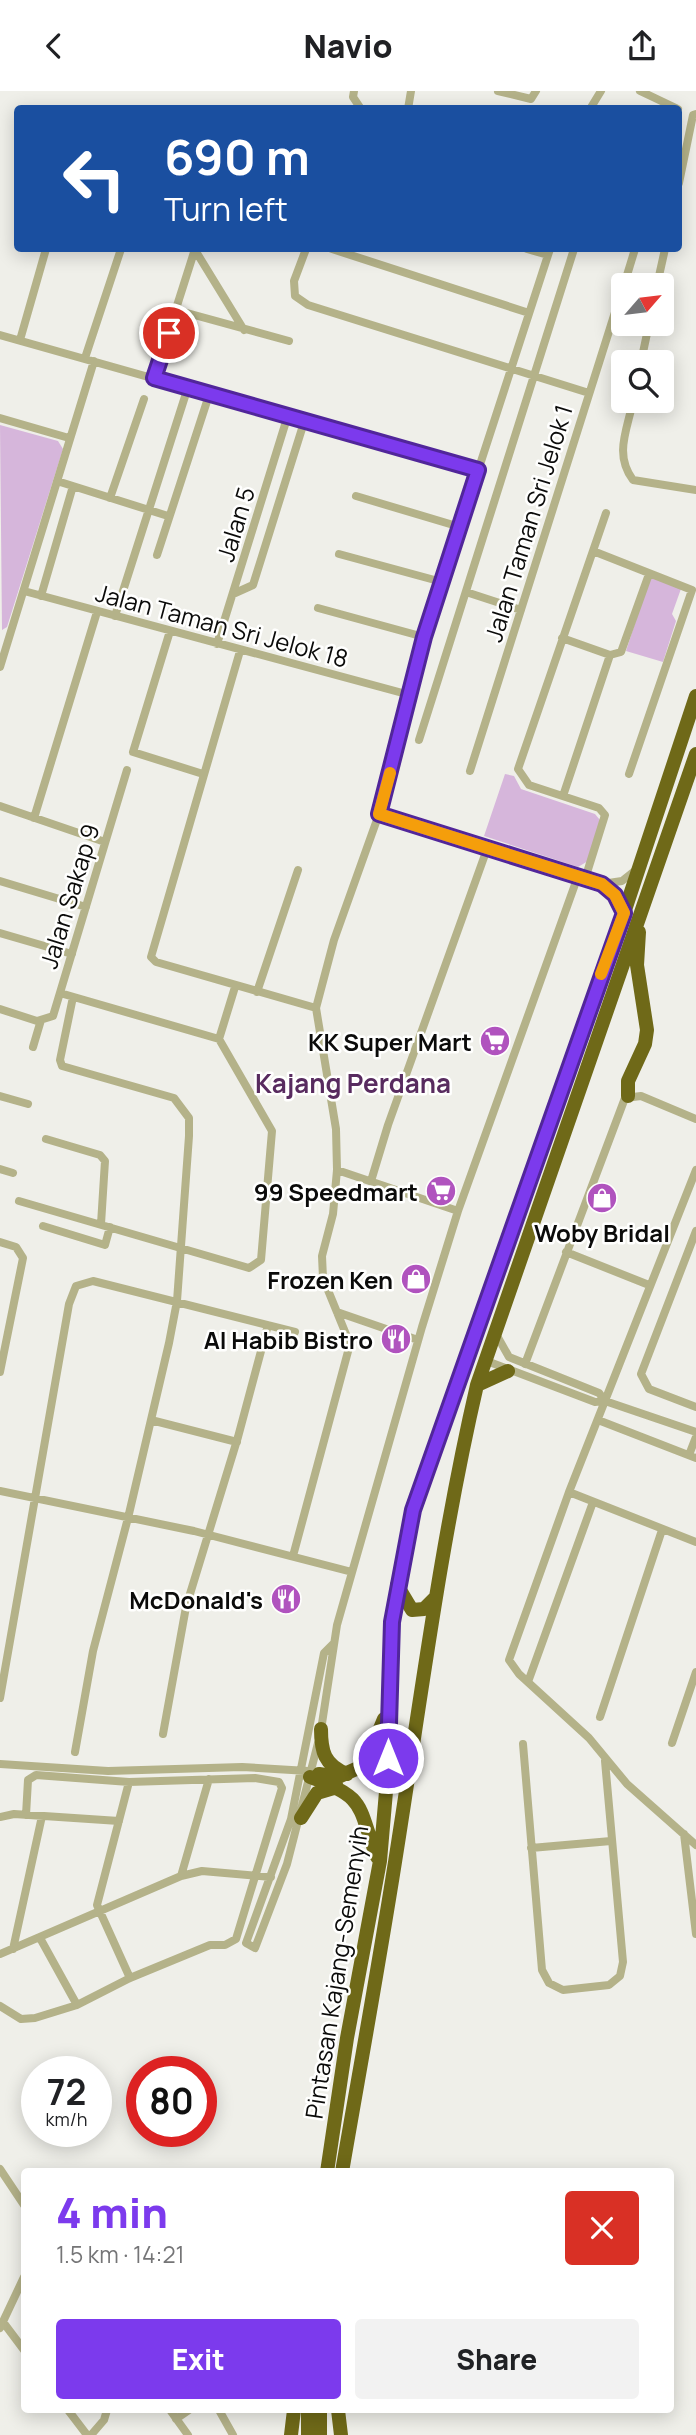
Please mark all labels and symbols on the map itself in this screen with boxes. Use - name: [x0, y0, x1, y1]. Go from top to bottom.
- north arrow: [611, 273, 674, 336]
- pin: [139, 303, 199, 363]
- street label: Jalan Taman Sri Jelok 1: [476, 401, 580, 645]
- street label: Jalan 5: [208, 483, 262, 565]
- street label: Jalan Taman Sri Jelok 18: [92, 575, 352, 675]
- street label: Jalan Sakap 9: [31, 820, 107, 972]
- supermarket icon: KK Super Mart: [478, 1024, 512, 1058]
- place label: KK Super Mart: [308, 1025, 472, 1058]
- district label: Kajang Perdana: [255, 1065, 451, 1101]
- supermarket icon: 99 Speedmart: [424, 1174, 458, 1208]
- place label: 99 Speedmart: [254, 1175, 418, 1208]
- shop icon: Woby Bridal: [585, 1181, 619, 1215]
- place label: Woby Bridal: [534, 1216, 670, 1249]
- shop icon: Frozen Ken: [399, 1262, 433, 1296]
- place label: Frozen Ken: [267, 1263, 393, 1296]
- restaurant icon: Al Habib Bistro: [379, 1322, 413, 1356]
- place label: Al Habib Bistro: [204, 1323, 373, 1356]
- restaurant icon: McDonald's: [269, 1582, 303, 1616]
- place label: McDonald's: [129, 1583, 263, 1616]
- position arrow: [351, 1721, 425, 1795]
- street label: Pintasan Kajang-Semenyih: [297, 1823, 375, 2121]
- speed limit sign: 80: [126, 2056, 217, 2147]

